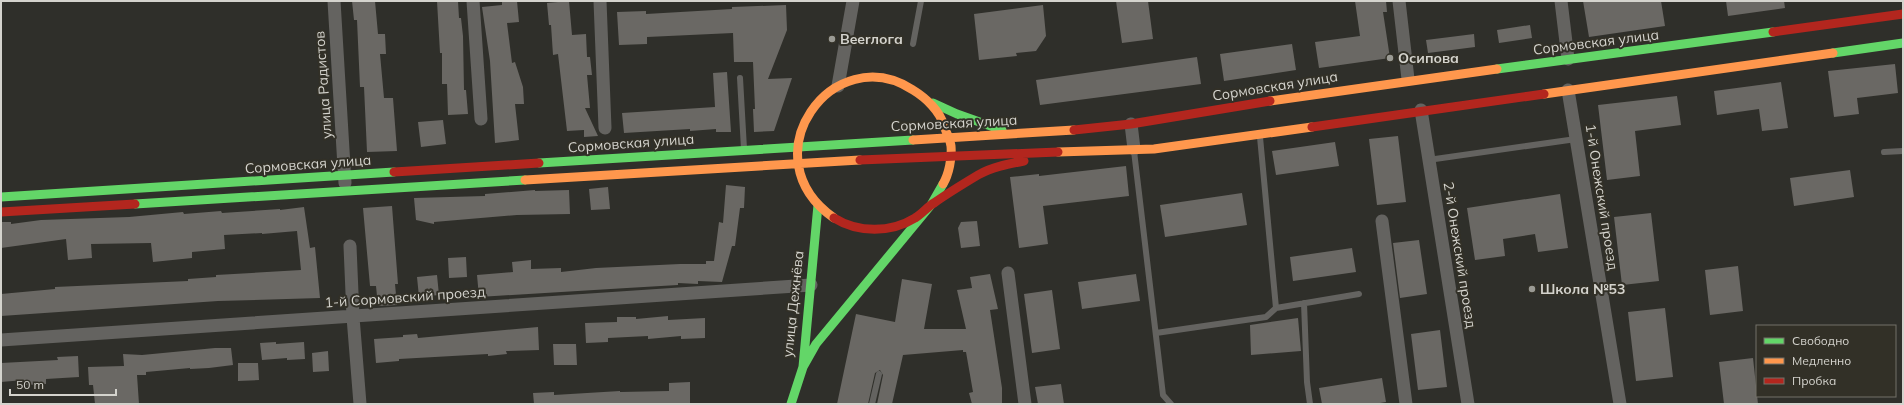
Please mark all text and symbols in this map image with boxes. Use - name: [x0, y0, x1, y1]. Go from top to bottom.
- street label: Сормовская улица: [1532, 25, 1660, 59]
- street label: улица Радистов: [310, 30, 336, 140]
- place label: Beerлога: [840, 30, 903, 48]
- marker: Beerлога: [827, 34, 837, 44]
- place label: Осипова: [1398, 49, 1459, 67]
- marker: Осипова: [1385, 53, 1395, 63]
- street label: Сормовская улица: [1211, 67, 1339, 105]
- street label: Сормовская улица: [890, 111, 1018, 135]
- street label: 1-й Онежский проезд: [1582, 122, 1623, 272]
- street label: Сормовская улица: [567, 130, 695, 156]
- street label: Сормовская улица: [244, 151, 372, 177]
- street label: 2-й Онежский проезд: [1440, 180, 1481, 330]
- street label: улица Дежнёва: [778, 250, 808, 358]
- place label: Школа №53: [1540, 280, 1625, 298]
- street label: 1-й Сормовский проезд: [324, 282, 487, 312]
- marker: Школа №53: [1527, 284, 1537, 294]
- legend: [1756, 325, 1896, 397]
- text: Свободно: [1792, 333, 1849, 348]
- text: Медленно: [1792, 353, 1851, 368]
- scale bar: [10, 371, 116, 397]
- text: Пробка: [1792, 373, 1836, 388]
- text: 50 m: [16, 377, 44, 392]

